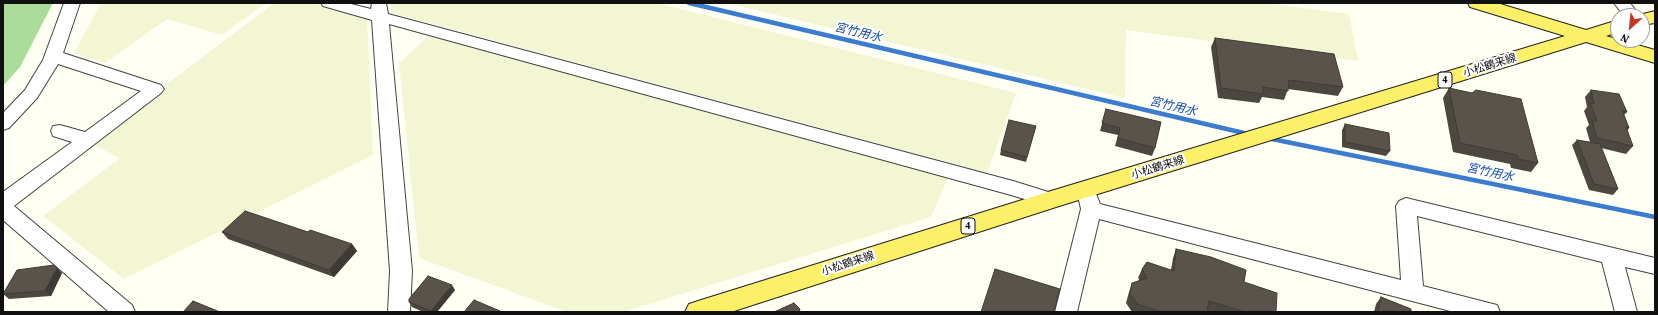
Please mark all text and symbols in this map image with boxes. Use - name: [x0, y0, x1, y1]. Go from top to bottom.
- north arrow: [1610, 8, 1650, 48]
- water label: 宮竹用水: [833, 21, 883, 45]
- text: N: [1618, 30, 1632, 47]
- street label: 小松鶴来線: [1462, 52, 1518, 80]
- road number: 4: [1438, 72, 1452, 88]
- water label: 宮竹用水: [1148, 95, 1198, 119]
- street label: 小松鶴来線: [1130, 154, 1186, 182]
- water label: 宮竹用水: [1465, 161, 1515, 185]
- road number: 4: [961, 218, 975, 234]
- street label: 小松鶴来線: [820, 249, 876, 279]

